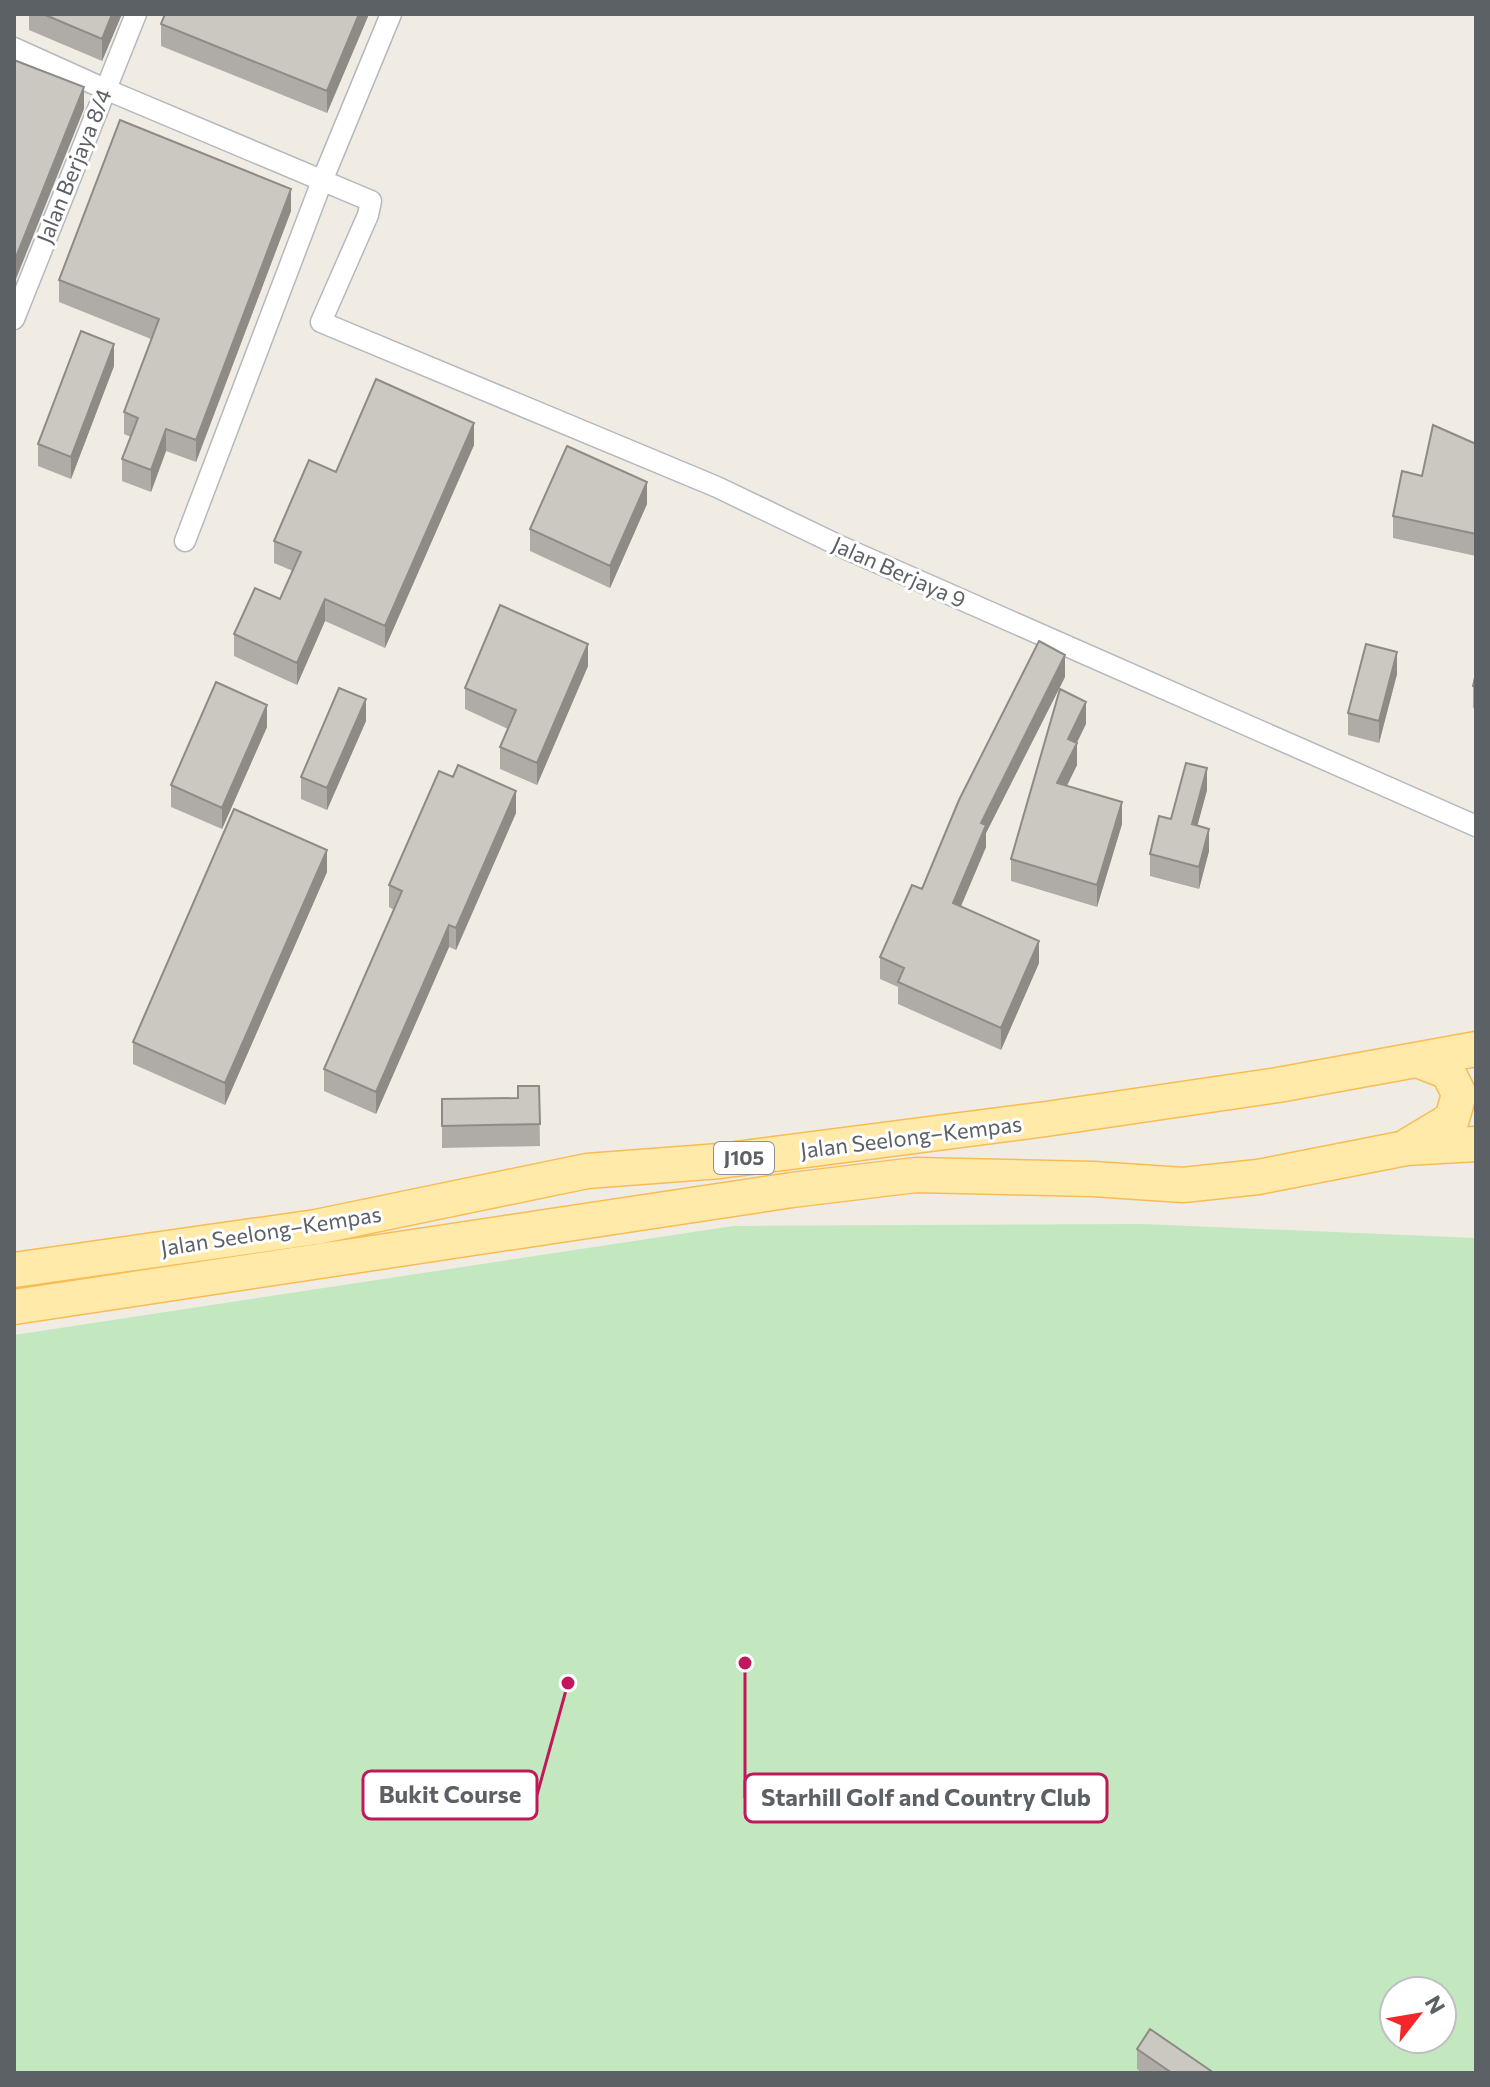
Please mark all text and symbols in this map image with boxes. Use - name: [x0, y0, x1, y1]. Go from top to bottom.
- street label: Jalan Berjaya 8/4: [30, 85, 117, 247]
- street label: Jalan Berjaya 9: [828, 530, 970, 613]
- street label: Jalan Seelong–Kempas: [799, 1110, 1023, 1163]
- road number: J105: [714, 1142, 774, 1174]
- street label: Jalan Seelong–Kempas: [159, 1200, 383, 1261]
- callout: Bukit Course: [363, 1771, 537, 1819]
- callout: Starhill Golf and Country Club: [745, 1774, 1107, 1822]
- text: Bukit Course: [379, 1779, 521, 1808]
- text: Starhill Golf and Country Club: [761, 1782, 1091, 1811]
- north arrow: [1378, 1975, 1458, 2055]
- text: N: [1420, 1990, 1451, 2018]

